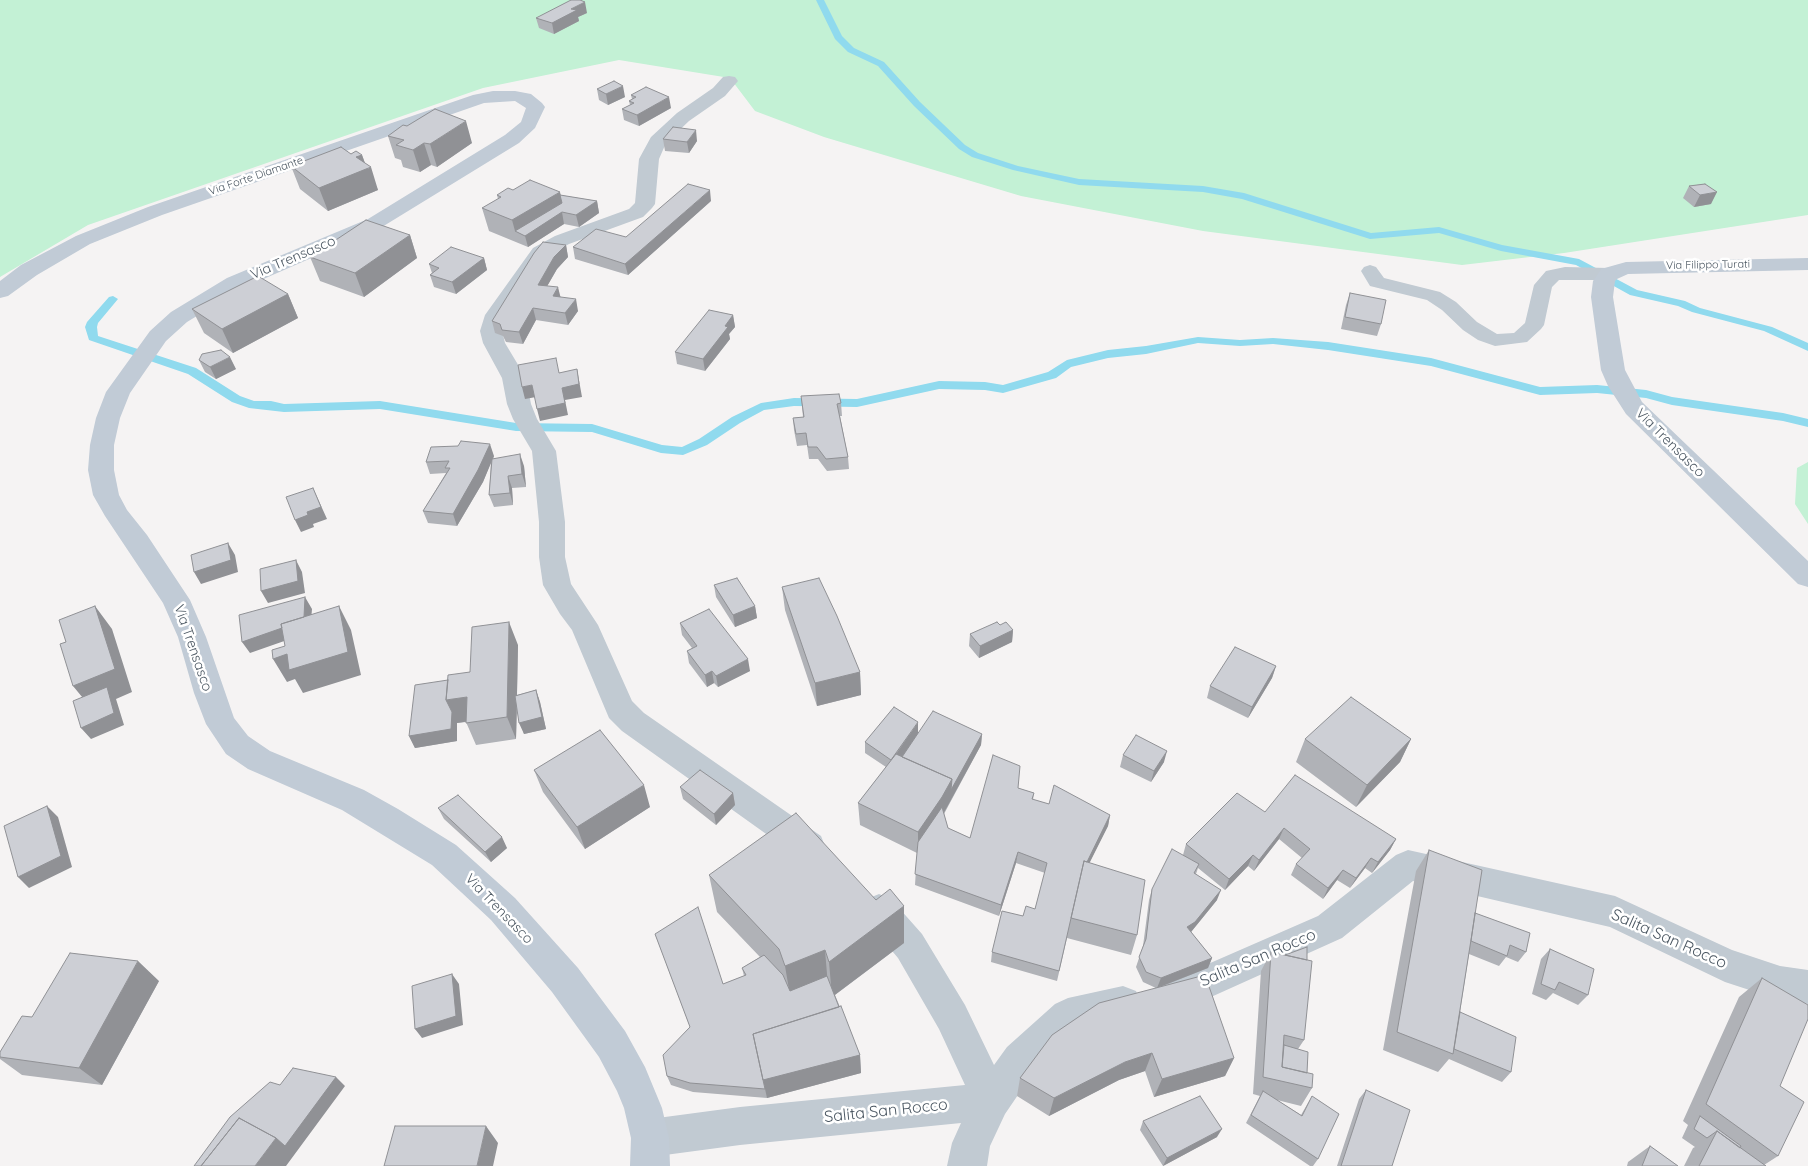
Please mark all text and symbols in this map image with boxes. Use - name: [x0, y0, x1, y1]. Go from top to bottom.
- street label: Via Forte Diamante: [207, 154, 305, 198]
- street label: Via Trensasco: [248, 233, 338, 283]
- street label: Via Filippo Turati: [1666, 258, 1750, 272]
- street label: Via Trensasco: [1632, 405, 1708, 481]
- street label: Via Trensasco: [170, 602, 216, 694]
- street label: Via Trensasco: [461, 871, 537, 947]
- street label: Salita San Rocco: [1608, 905, 1730, 973]
- street label: Salita San Rocco: [1197, 925, 1319, 991]
- street label: Salita San Rocco: [823, 1095, 949, 1127]

